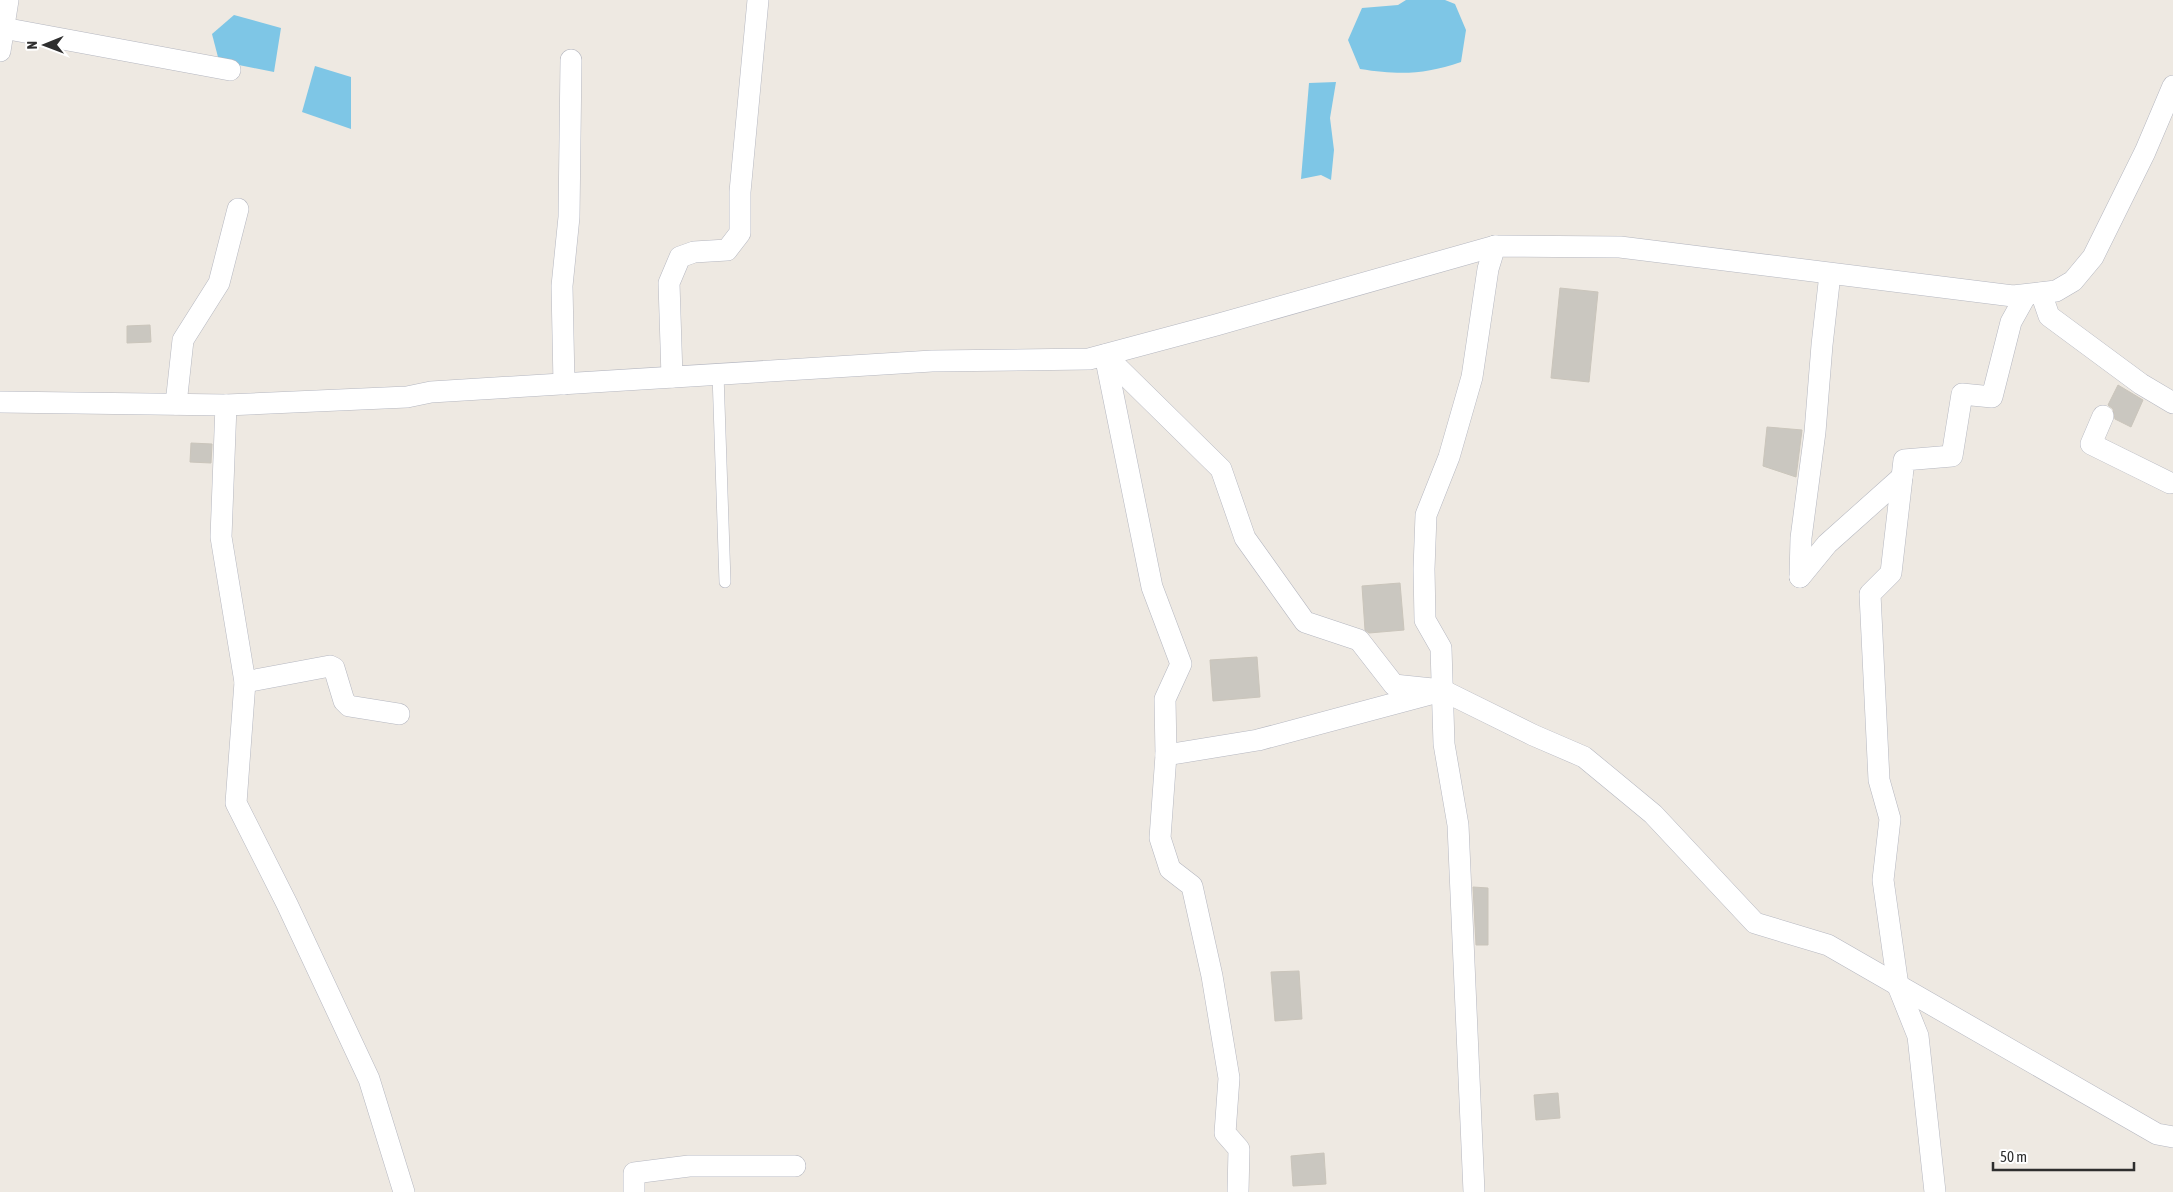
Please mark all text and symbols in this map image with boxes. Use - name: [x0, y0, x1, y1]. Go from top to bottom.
- north arrow: [20, 20, 70, 70]
- text: N: [24, 41, 40, 49]
- scale bar: [1993, 1140, 2134, 1172]
- text: 50 m: [2000, 1148, 2027, 1165]

